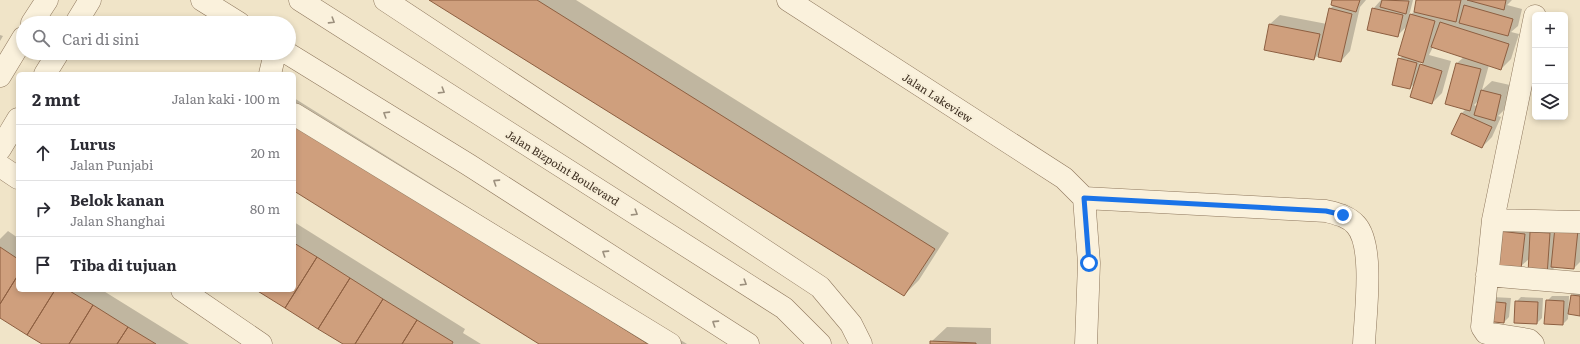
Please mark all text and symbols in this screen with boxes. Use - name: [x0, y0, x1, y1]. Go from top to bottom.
- map controls: [1532, 12, 1568, 120]
- button: +: [1532, 12, 1568, 48]
- search box: [16, 16, 296, 60]
- one-way arrow: [328, 16, 335, 23]
- icon: search: [30, 27, 52, 49]
- text: Cari di sini: [62, 27, 139, 50]
- button: −: [1532, 48, 1568, 84]
- street label: Jalan Lakeview: [900, 68, 977, 126]
- button: layers: [1532, 84, 1568, 120]
- text: 2 mnt: [32, 86, 80, 111]
- one-way arrow: [438, 86, 445, 93]
- text: Jalan kaki · 100 m: [172, 89, 280, 108]
- one-way arrow: [383, 111, 390, 118]
- street label: Jalan Bizpoint Boulevard: [503, 125, 623, 209]
- text: Lurus: [70, 132, 115, 155]
- icon: ahead: [32, 142, 54, 164]
- text: 20 m: [251, 143, 280, 162]
- text: Jalan Punjabi: [70, 155, 153, 174]
- one-way arrow: [493, 180, 500, 187]
- text: Belok kanan: [70, 188, 164, 211]
- icon: right: [32, 198, 54, 220]
- text: 80 m: [250, 199, 280, 218]
- route end: [1334, 206, 1352, 224]
- one-way arrow: [631, 208, 638, 216]
- text: Jalan Shanghai: [70, 211, 165, 230]
- one-way arrow: [602, 250, 609, 257]
- text: Tiba di tujuan: [70, 253, 177, 276]
- icon: arrive: [32, 254, 54, 276]
- route start: [1080, 254, 1098, 272]
- one-way arrow: [740, 278, 747, 285]
- one-way arrow: [712, 320, 719, 328]

